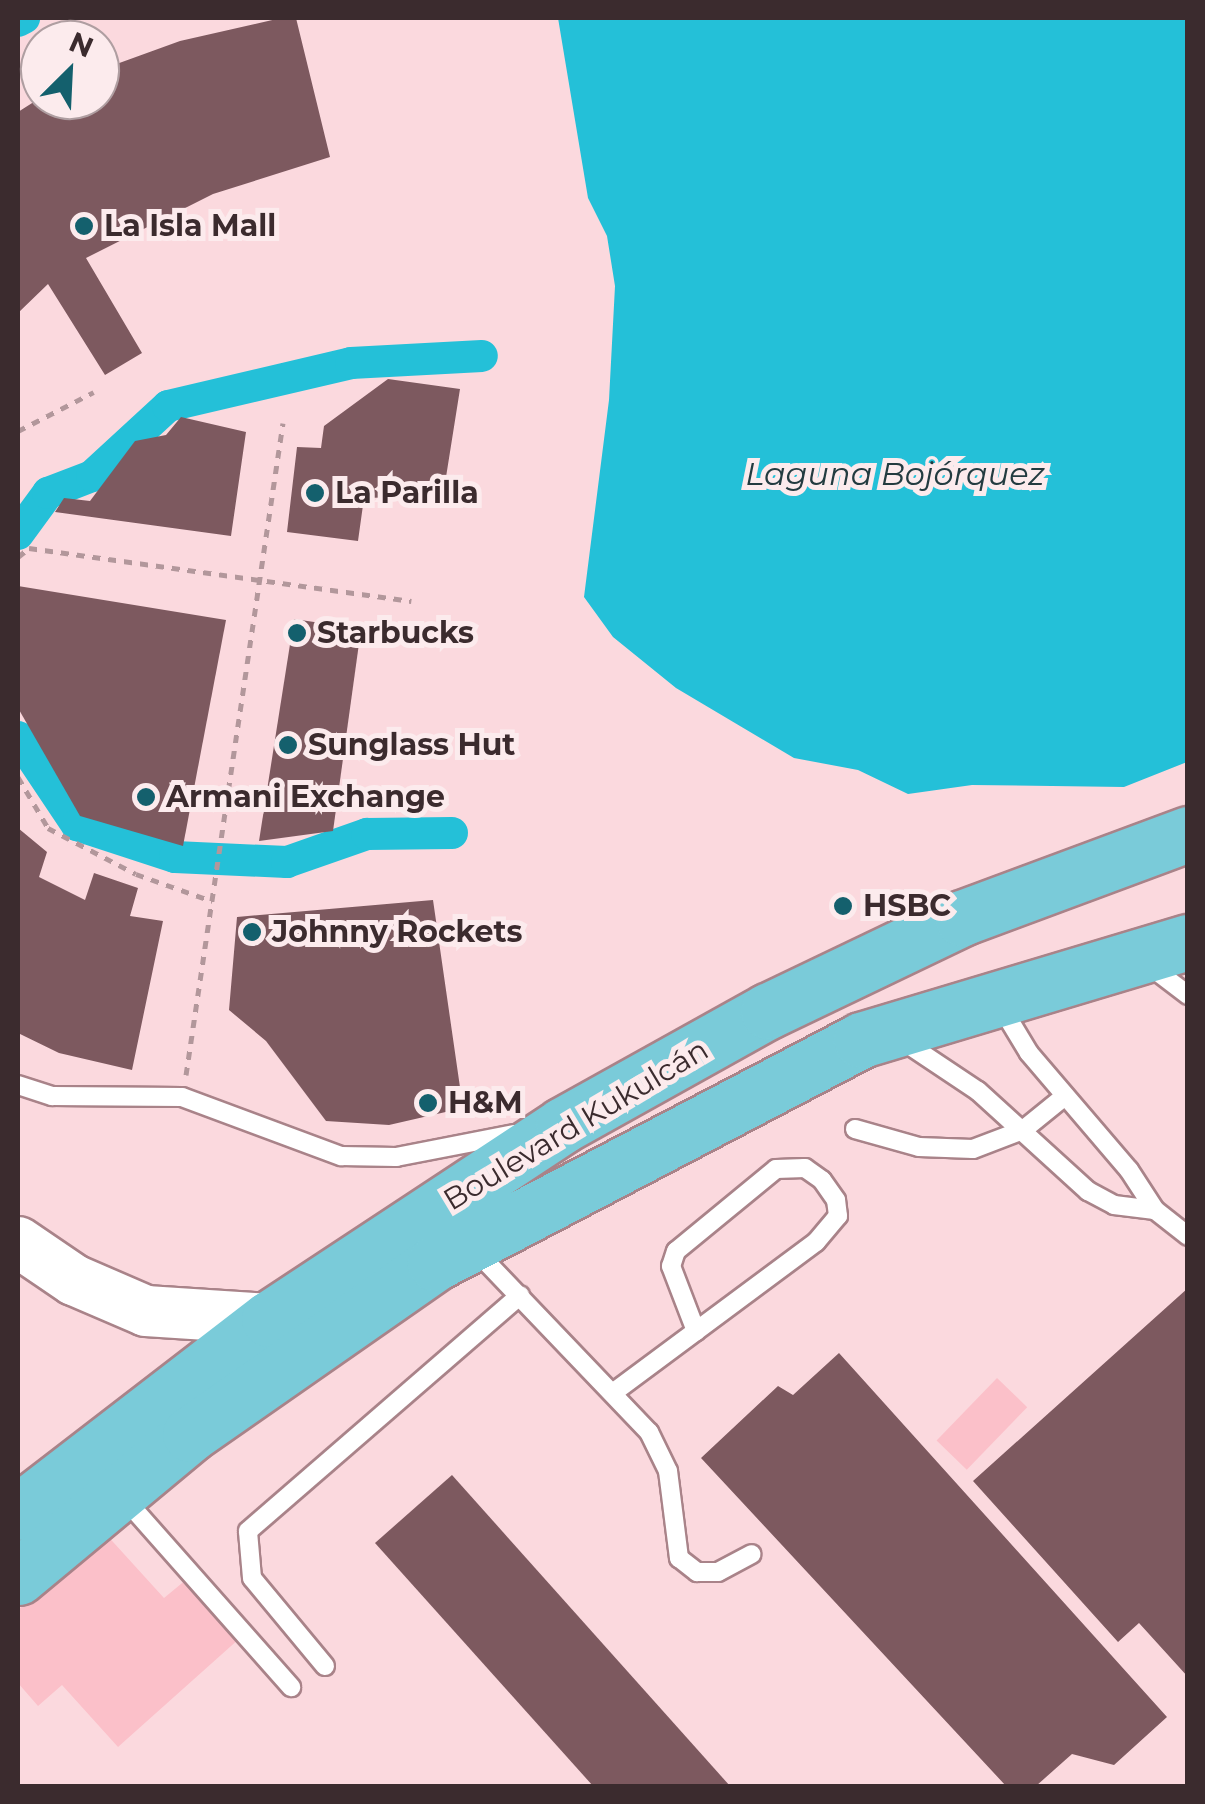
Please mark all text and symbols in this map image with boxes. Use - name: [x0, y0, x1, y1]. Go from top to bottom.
- north arrow: [20, 20, 120, 120]
- text: N: [64, 24, 99, 65]
- place label: La Isla Mall: [104, 208, 276, 244]
- marker: La Isla Mall: [73, 215, 95, 237]
- water label: Laguna Bojórquez: [745, 455, 1045, 493]
- place label: La Parilla: [335, 475, 479, 511]
- marker: La Parilla: [304, 482, 326, 504]
- place label: Starbucks: [317, 615, 474, 651]
- marker: Starbucks: [286, 622, 308, 644]
- place label: Sunglass Hut: [308, 727, 515, 763]
- marker: Sunglass Hut: [277, 734, 299, 756]
- place label: Armani Exchange: [166, 779, 445, 815]
- marker: Armani Exchange: [135, 786, 157, 808]
- place label: HSBC: [863, 888, 951, 924]
- marker: HSBC: [832, 895, 854, 917]
- place label: Johnny Rockets: [272, 914, 522, 950]
- marker: Johnny Rockets: [241, 921, 263, 943]
- street label: Boulevard Kukulcán: [437, 1032, 715, 1218]
- place label: H&M: [448, 1085, 523, 1121]
- marker: H&M: [417, 1092, 439, 1114]

